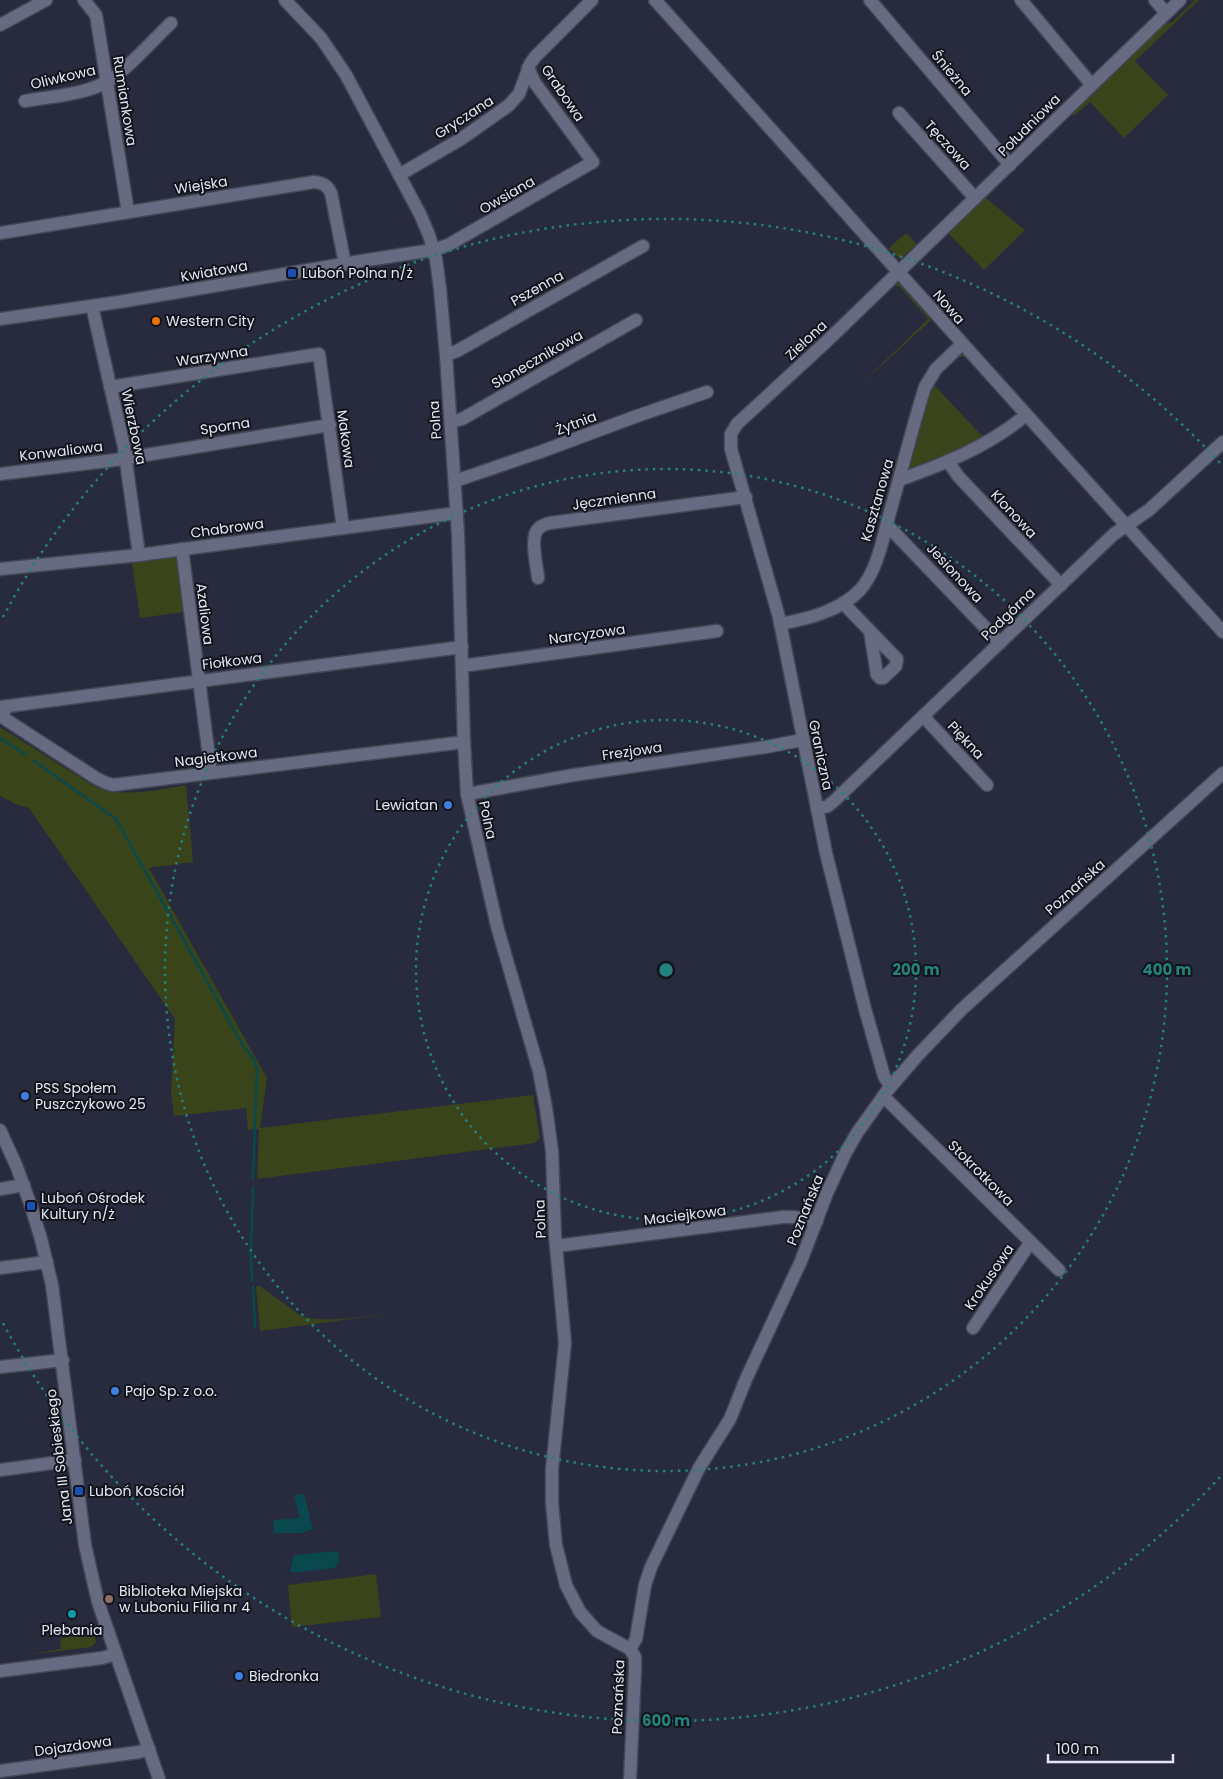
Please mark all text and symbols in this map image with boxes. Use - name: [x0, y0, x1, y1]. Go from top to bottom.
- street label: Śnieżna: [927, 46, 977, 100]
- street label: Rumiankowa: [108, 55, 142, 147]
- street label: Oliwkowa: [28, 60, 98, 94]
- street label: Grabowa: [537, 60, 589, 126]
- street label: Południowa: [993, 89, 1065, 161]
- street label: Gryczana: [431, 90, 497, 144]
- street label: Tęczowa: [920, 116, 976, 174]
- street label: Wiejska: [173, 171, 229, 199]
- street label: Owsiana: [476, 171, 538, 219]
- street label: Kwiatowa: [179, 255, 249, 287]
- place label: Luboń Polna n/ż: [302, 263, 413, 283]
- street label: Pszenna: [507, 265, 567, 311]
- marker: Luboń Polna n/ż: [286, 267, 298, 279]
- street label: Nowa: [928, 285, 970, 329]
- place label: Western City: [166, 311, 255, 331]
- marker: Western City: [150, 315, 162, 327]
- street label: Zielona: [781, 315, 831, 365]
- street label: Słonecznikowa: [488, 325, 586, 393]
- street label: Warzywna: [175, 340, 249, 372]
- street label: Wierzbowa: [116, 387, 152, 467]
- street label: Polna: [424, 400, 446, 440]
- street label: Żytnia: [553, 406, 599, 440]
- street label: Makowa: [332, 409, 360, 469]
- street label: Sporna: [199, 412, 251, 440]
- street label: Konwaliowa: [18, 436, 104, 466]
- street label: Kasztanowa: [856, 456, 898, 544]
- street label: Jęczmienna: [571, 483, 657, 515]
- street label: Klonowa: [986, 485, 1042, 543]
- street label: Chabrowa: [189, 513, 265, 543]
- street label: Jesionowa: [922, 539, 988, 607]
- street label: Azaliowa: [191, 582, 219, 646]
- street label: Podgórna: [976, 583, 1040, 645]
- street label: Narcyzowa: [547, 619, 627, 649]
- street label: Fiołkowa: [201, 647, 263, 675]
- street label: Piękna: [943, 716, 989, 764]
- street label: Graniczna: [804, 718, 838, 792]
- street label: Frezjowa: [601, 737, 663, 765]
- street label: Nagietkowa: [174, 742, 258, 772]
- place label: Lewiatan: [375, 795, 438, 815]
- marker: Lewiatan: [442, 799, 454, 811]
- street label: Polna: [474, 799, 502, 841]
- street label: Poznańska: [1041, 855, 1109, 919]
- text: 200 m: [892, 959, 940, 980]
- text: 400 m: [1143, 959, 1192, 980]
- centre of rings: [657, 961, 675, 979]
- place label: PSS Społem Puszczykowo 25: [35, 1078, 146, 1114]
- marker: PSS Społem Puszczykowo 25: [19, 1090, 31, 1102]
- street label: Stokrotkowa: [944, 1136, 1018, 1210]
- street label: Poznańska: [782, 1172, 828, 1248]
- place label: Luboń Ośrodek Kultury n/ż: [41, 1188, 146, 1224]
- street label: Polna: [529, 1199, 551, 1239]
- marker: Luboń Ośrodek Kultury n/ż: [25, 1200, 37, 1212]
- street label: Maciejkowa: [643, 1200, 727, 1230]
- street label: Krokusowa: [959, 1240, 1019, 1314]
- place label: Pajo Sp. z o.o.: [125, 1381, 217, 1401]
- marker: Pajo Sp. z o.o.: [109, 1385, 121, 1397]
- street label: Jana III Sobieskiego: [41, 1388, 77, 1526]
- place label: Luboń Kościół: [89, 1481, 185, 1501]
- marker: Luboń Kościół: [73, 1485, 85, 1497]
- place label: Biblioteka Miejska w Luboniu Filia nr 4: [119, 1581, 250, 1617]
- marker: Biblioteka Miejska w Luboniu Filia nr 4: [103, 1593, 115, 1605]
- marker: Plebania: [66, 1608, 78, 1620]
- place label: Plebania: [41, 1620, 103, 1640]
- street label: Poznańska: [607, 1659, 629, 1735]
- place label: Biedronka: [249, 1666, 319, 1686]
- marker: Biedronka: [233, 1670, 245, 1682]
- text: 600 m: [642, 1710, 690, 1731]
- street label: Dojazdowa: [33, 1731, 113, 1761]
- scale bar: [1048, 1732, 1173, 1764]
- text: 100 m: [1056, 1738, 1099, 1759]

